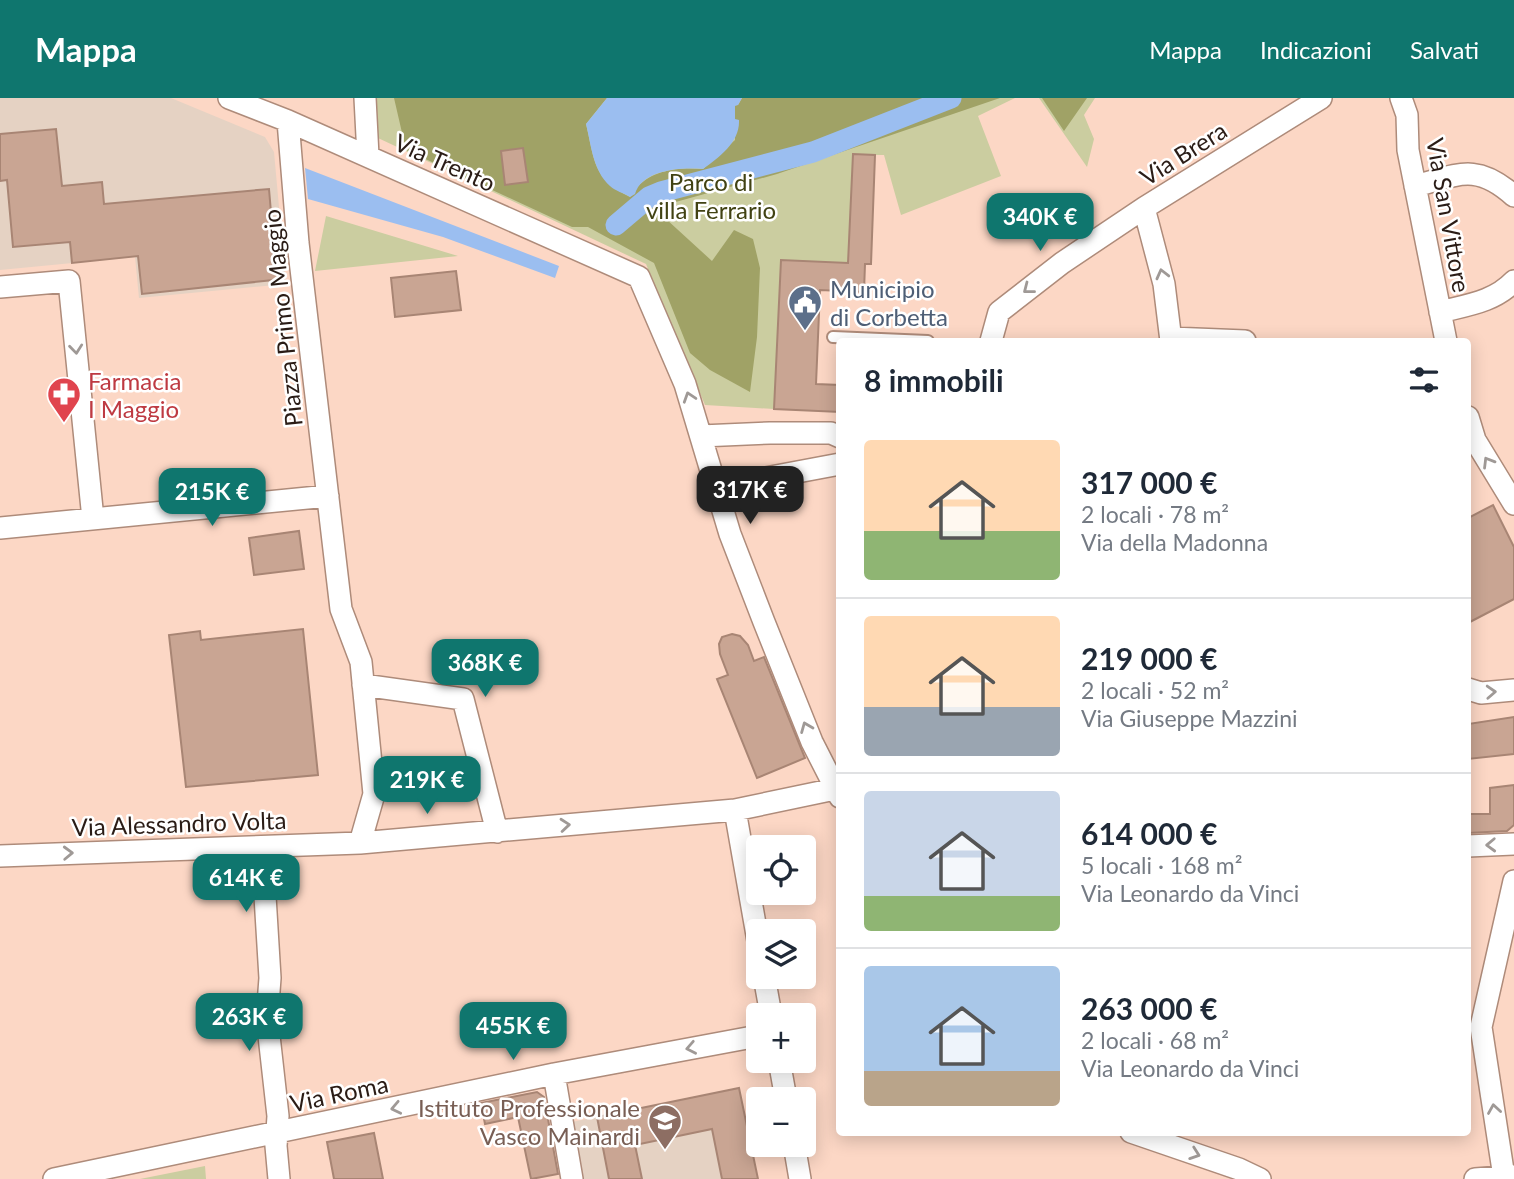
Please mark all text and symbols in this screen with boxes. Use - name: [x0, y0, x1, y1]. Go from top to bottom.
- text: Mappa: [35, 29, 137, 69]
- text: Mappa: [1149, 35, 1222, 64]
- text: Indicazioni: [1260, 35, 1372, 64]
- text: Salvati: [1410, 35, 1479, 64]
- street label: Via Brera: [1134, 115, 1232, 191]
- street label: Via Trento: [390, 127, 500, 197]
- street label: Via San Vittore: [1421, 135, 1477, 295]
- park label: Parco di villa Ferrario: [646, 167, 776, 224]
- pin: 340K €: [983, 194, 1097, 253]
- text: 340K €: [1003, 202, 1077, 230]
- street label: Piazza Primo Maggio: [256, 208, 308, 428]
- one-way arrow: [1156, 268, 1170, 280]
- place label: Municipio di Corbetta: [830, 274, 948, 331]
- one-way arrow: [1023, 281, 1036, 294]
- public building icon: Municipio di Corbetta: [786, 283, 824, 332]
- one-way arrow: [68, 344, 83, 355]
- icon: filters: [1405, 361, 1443, 399]
- text: 8 immobili: [864, 362, 1004, 398]
- place label: Farmacia I Maggio: [88, 366, 181, 423]
- pharmacy icon: Farmacia I Maggio: [45, 375, 83, 424]
- one-way arrow: [683, 392, 697, 404]
- one-way arrow: [1483, 456, 1496, 469]
- text: 317 000 €: [1081, 464, 1217, 500]
- pin: 317K €: [693, 466, 807, 526]
- pin: 215K €: [155, 468, 269, 528]
- icon: home: [920, 468, 1004, 552]
- text: 317K €: [713, 475, 787, 503]
- text: 215K €: [175, 477, 249, 505]
- text: 2 locali · 78 m²: [1081, 500, 1229, 528]
- text: Via della Madonna: [1081, 528, 1268, 556]
- pin: 368K €: [428, 640, 542, 699]
- text: 219 000 €: [1081, 640, 1217, 676]
- icon: home: [920, 644, 1004, 728]
- text: 368K €: [448, 648, 522, 676]
- text: 2 locali · 52 m²: [1081, 676, 1229, 704]
- one-way arrow: [1486, 685, 1497, 700]
- text: Via Giuseppe Mazzini: [1081, 704, 1298, 732]
- one-way arrow: [800, 722, 814, 734]
- pin: 219K €: [370, 756, 484, 816]
- text: 219K €: [390, 765, 464, 793]
- street label: Via Alessandro Volta: [71, 805, 287, 841]
- text: 614 000 €: [1081, 815, 1217, 851]
- one-way arrow: [560, 818, 571, 833]
- icon: home: [920, 819, 1004, 903]
- map controls: [746, 835, 816, 1157]
- button: locate: [746, 835, 816, 905]
- one-way arrow: [1485, 837, 1496, 852]
- one-way arrow: [63, 846, 74, 861]
- text: 5 locali · 168 m²: [1081, 851, 1242, 879]
- pin: 614K €: [189, 854, 303, 914]
- text: 614K €: [209, 863, 283, 891]
- text: Via Leonardo da Vinci: [1081, 879, 1299, 907]
- button: layers: [746, 919, 816, 989]
- text: 263 000 €: [1081, 990, 1217, 1026]
- pin: 263K €: [192, 993, 306, 1053]
- icon: home: [920, 994, 1004, 1078]
- text: 263K €: [212, 1002, 286, 1030]
- pin: 455K €: [456, 1002, 570, 1062]
- button: +: [746, 1003, 816, 1073]
- text: 455K €: [476, 1011, 550, 1039]
- text: 2 locali · 68 m²: [1081, 1026, 1229, 1054]
- one-way arrow: [685, 1040, 697, 1055]
- text: Via Leonardo da Vinci: [1081, 1054, 1299, 1082]
- street label: Via Roma: [287, 1068, 391, 1118]
- button: −: [746, 1087, 816, 1157]
- place label: Istituto Professionale Vasco Mainardi: [418, 1093, 640, 1150]
- one-way arrow: [390, 1100, 402, 1114]
- school or university icon: Istituto Professionale Vasco Mainardi: [646, 1102, 684, 1151]
- one-way arrow: [1487, 1104, 1502, 1115]
- one-way arrow: [1189, 1146, 1201, 1160]

